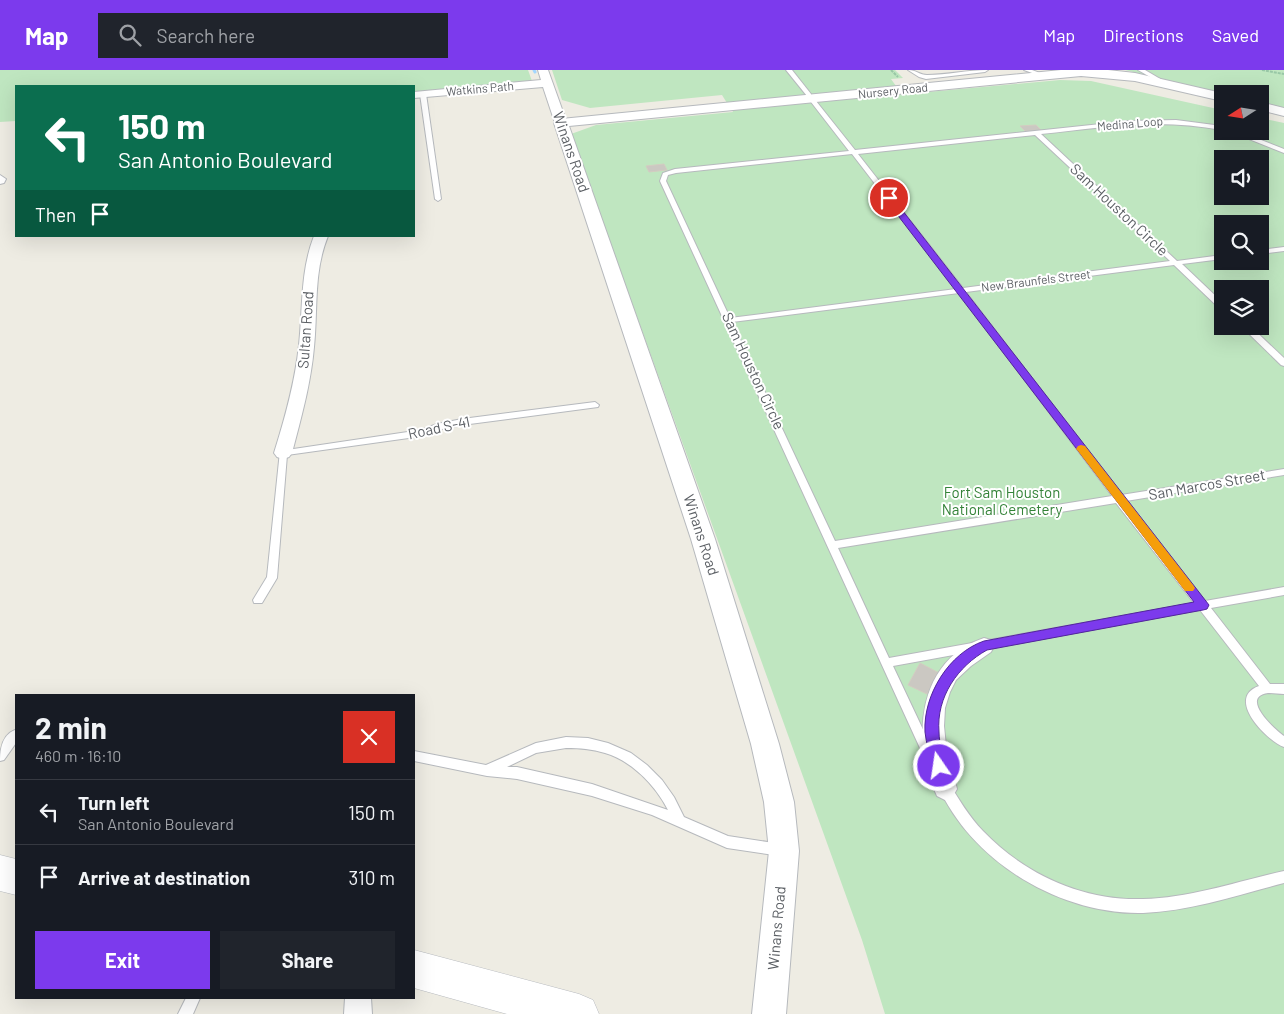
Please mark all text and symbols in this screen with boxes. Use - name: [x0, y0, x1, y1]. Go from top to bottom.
- search box: [98, 13, 448, 58]
- text: Map: [25, 21, 68, 50]
- icon: search: [116, 21, 144, 49]
- text: Search here: [156, 24, 255, 47]
- text: Map: [1043, 24, 1075, 46]
- text: Directions: [1103, 24, 1184, 46]
- text: Saved: [1212, 24, 1259, 46]
- street label: Watkins Path: [445, 78, 514, 98]
- street label: Nursery Road: [857, 79, 929, 101]
- north arrow: [1214, 85, 1269, 140]
- map controls: [1214, 85, 1269, 335]
- text: 150 m: [118, 104, 205, 146]
- icon: left: [35, 105, 100, 170]
- street label: Winans Road: [550, 109, 594, 194]
- street label: Medina Loop: [1096, 113, 1163, 133]
- text: San Antonio Boulevard: [118, 146, 332, 172]
- button: sound: [1214, 150, 1269, 205]
- street label: Sam Houston Circle: [1067, 159, 1172, 259]
- pin: [868, 177, 910, 219]
- icon: arrive: [875, 184, 903, 212]
- icon: arrive: [86, 200, 114, 228]
- text: Then: [35, 203, 76, 226]
- button: search: [1214, 215, 1269, 270]
- street label: New Braunfels Street: [980, 266, 1091, 294]
- button: layers: [1214, 280, 1269, 335]
- street label: Sultan Road: [293, 291, 317, 369]
- street label: Sam Houston Circle: [719, 309, 789, 432]
- street label: Road S-41: [406, 412, 471, 442]
- street label: San Marcos Street: [1147, 465, 1267, 503]
- park label: Fort Sam Houston National Cemetery: [942, 483, 1062, 518]
- street label: Winans Road: [680, 492, 724, 578]
- text: 2 min: [35, 709, 107, 745]
- button: close: [343, 711, 395, 763]
- position arrow: [912, 739, 964, 791]
- text: 460 m · 16:10: [35, 746, 121, 765]
- text: Turn left: [78, 791, 149, 814]
- icon: left: [35, 798, 63, 826]
- text: 150 m: [348, 801, 395, 824]
- text: San Antonio Boulevard: [78, 814, 234, 833]
- icon: arrive: [35, 863, 63, 891]
- text: Arrive at destination: [78, 866, 250, 889]
- text: 310 m: [348, 866, 395, 889]
- street label: Winans Road: [763, 885, 789, 971]
- button: Exit: [35, 931, 210, 989]
- button: Share: [220, 931, 395, 989]

